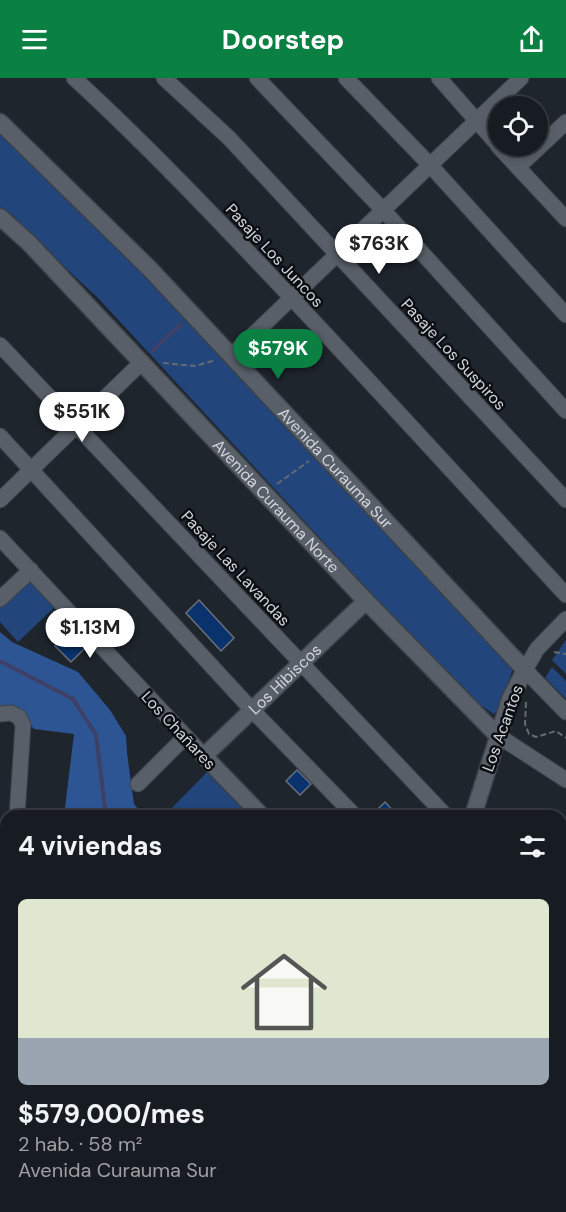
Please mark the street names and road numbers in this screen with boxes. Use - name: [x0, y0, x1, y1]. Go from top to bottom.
- street label: Pasaje Los Juncos: [221, 199, 328, 312]
- street label: Pasaje Los Suspiros: [397, 294, 511, 415]
- street label: Avenida Curauma Sur: [273, 403, 397, 533]
- street label: Avenida Curauma Norte: [208, 435, 344, 578]
- street label: Pasaje Las Lavandas: [177, 506, 295, 631]
- street label: Los Hibiscos: [244, 639, 326, 719]
- street label: Los Acantos: [477, 682, 528, 774]
- street label: Los Chañares: [137, 687, 220, 774]

